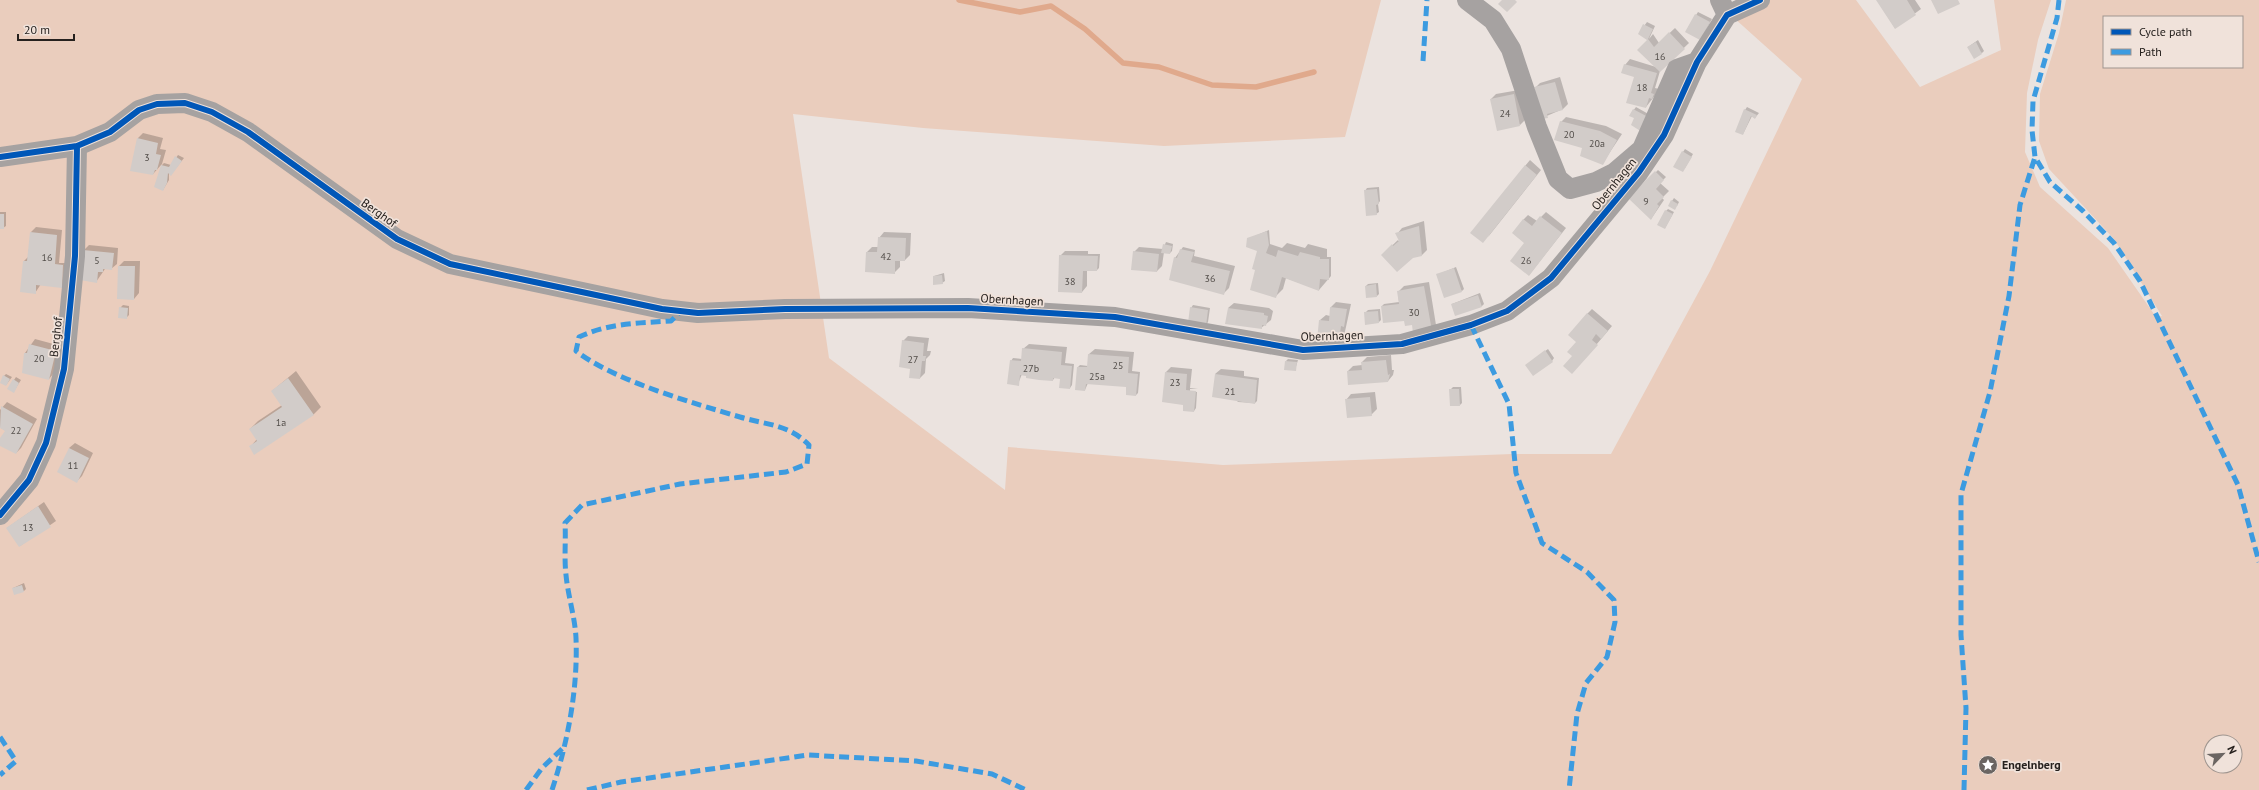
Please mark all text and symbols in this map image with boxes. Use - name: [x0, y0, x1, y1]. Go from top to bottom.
- scale bar: [18, 16, 74, 42]
- legend: [2103, 16, 2243, 68]
- text: 20 m: [24, 22, 50, 37]
- text: Cycle path: [2139, 24, 2192, 39]
- text: Path: [2139, 44, 2162, 59]
- house number: 16: [1655, 50, 1665, 63]
- house number: 18: [1637, 81, 1647, 94]
- house number: 24: [1500, 107, 1511, 120]
- house number: 20: [1564, 128, 1575, 141]
- house number: 20a: [1589, 137, 1605, 150]
- house number: 3: [144, 151, 150, 164]
- street label: Obernhagen: [1588, 154, 1639, 213]
- street label: Berghof: [358, 195, 401, 231]
- house number: 9: [1643, 195, 1649, 208]
- house number: 42: [881, 250, 891, 263]
- house number: 16: [42, 251, 52, 264]
- house number: 5: [94, 254, 100, 267]
- house number: 26: [1521, 254, 1531, 267]
- house number: 36: [1205, 272, 1215, 285]
- house number: 38: [1065, 275, 1075, 288]
- street label: Obernhagen: [980, 290, 1044, 309]
- house number: 30: [1409, 306, 1420, 319]
- street label: Berghof: [46, 315, 65, 358]
- street label: Obernhagen: [1300, 327, 1364, 344]
- house number: 20: [34, 352, 45, 365]
- house number: 27: [908, 353, 918, 366]
- house number: 25: [1113, 359, 1123, 372]
- house number: 27b: [1023, 362, 1039, 375]
- house number: 25a: [1089, 370, 1105, 383]
- house number: 23: [1170, 376, 1180, 389]
- house number: 21: [1225, 385, 1235, 398]
- house number: 1a: [276, 416, 286, 429]
- house number: 22: [11, 424, 21, 437]
- house number: 11: [68, 459, 78, 472]
- house number: 13: [23, 521, 33, 534]
- north arrow: [2203, 734, 2243, 774]
- text: N: [2224, 744, 2240, 756]
- place icon: Engelnberg: [1977, 754, 1999, 776]
- place label: Engelnberg: [2002, 757, 2061, 772]

